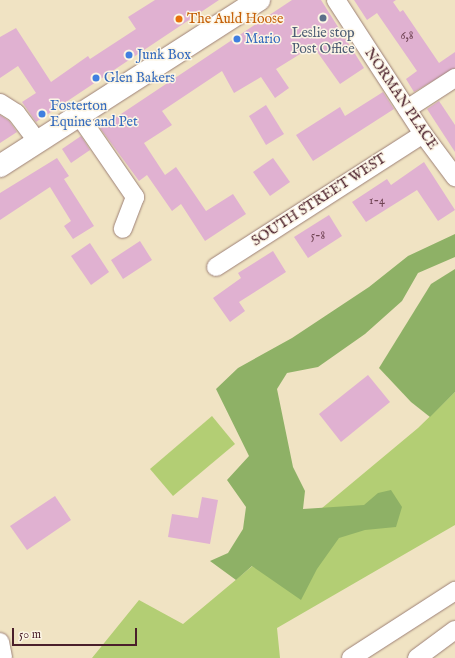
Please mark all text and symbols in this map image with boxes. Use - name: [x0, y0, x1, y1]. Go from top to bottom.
- place label: The Auld Hoose: [187, 11, 283, 27]
- marker: Leslie stop Post Office: [318, 13, 328, 23]
- marker: The Auld Hoose: [174, 14, 184, 24]
- place label: Leslie stop Post Office: [291, 25, 355, 58]
- house number: 6,8: [401, 29, 413, 43]
- place label: Mario: [245, 31, 281, 47]
- marker: Mario: [232, 34, 242, 44]
- street label: NORMAN PLACE: [361, 45, 441, 153]
- place label: Junk Box: [137, 47, 191, 63]
- marker: Junk Box: [124, 50, 134, 60]
- place label: Glen Bakers: [104, 70, 175, 86]
- marker: Glen Bakers: [91, 73, 101, 83]
- place label: Fosterton Equine and Pet: [50, 98, 138, 130]
- marker: Fosterton Equine and Pet: [37, 109, 47, 119]
- street label: SOUTH STREET WEST: [249, 150, 389, 250]
- house number: 1-4: [369, 194, 385, 208]
- house number: 5-8: [311, 229, 325, 243]
- scale bar: [14, 620, 139, 646]
- text: 50 m: [19, 627, 41, 642]

